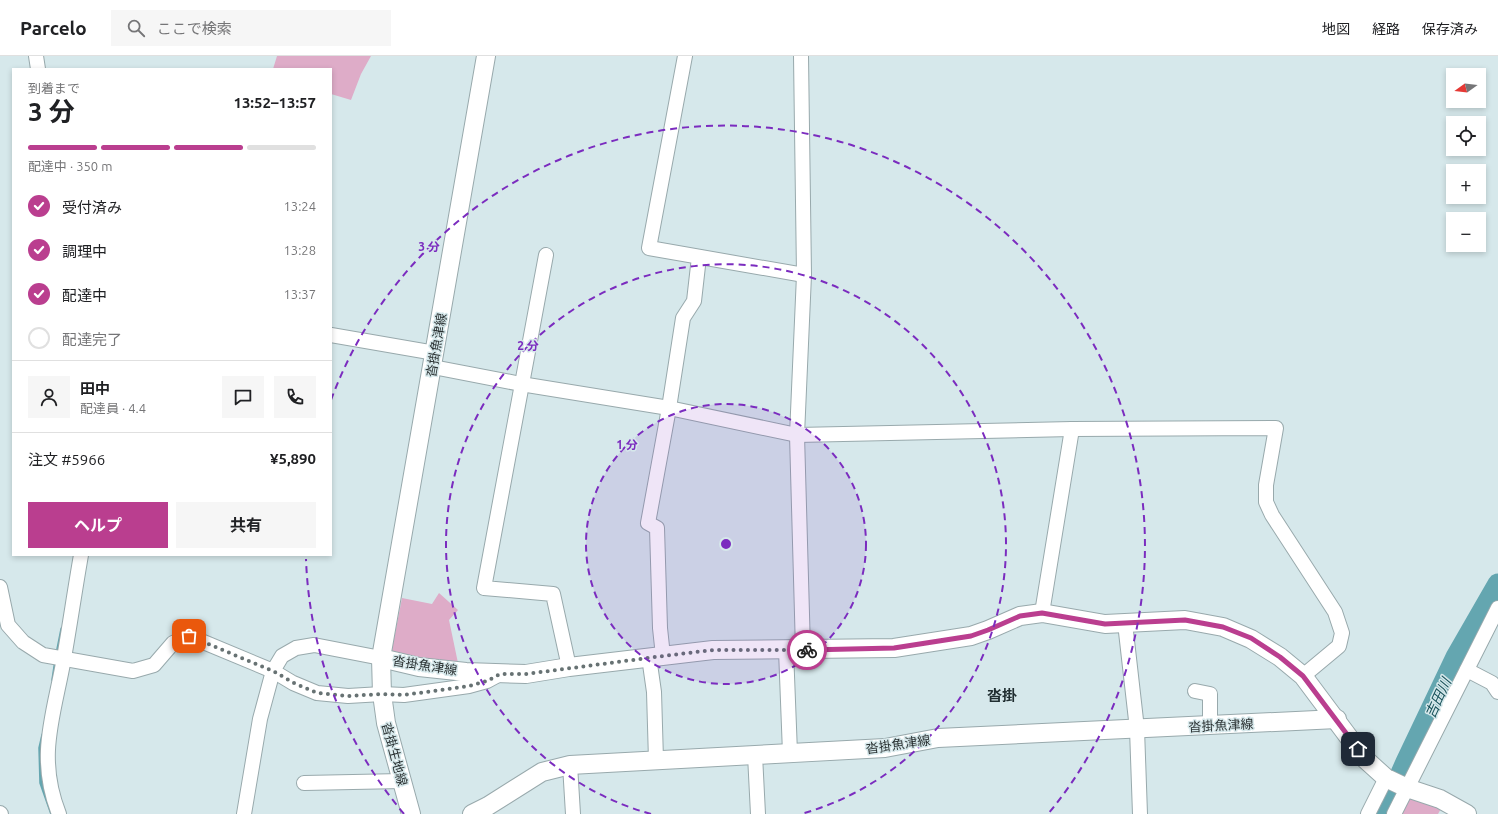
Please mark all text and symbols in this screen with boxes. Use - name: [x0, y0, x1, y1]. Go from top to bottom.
- search box: [111, 10, 391, 46]
- text: Parcelo: [20, 17, 87, 39]
- icon: search: [125, 17, 147, 39]
- text: ここで検索: [157, 20, 232, 37]
- text: 地図: [1322, 21, 1350, 37]
- text: 経路: [1372, 21, 1400, 37]
- text: 保存済み: [1422, 21, 1478, 37]
- north arrow: [1446, 68, 1486, 108]
- map controls: [1446, 68, 1486, 252]
- text: 到着まで: [28, 81, 80, 95]
- text: 13:52–13:57: [233, 94, 316, 111]
- text: 3 分: [28, 97, 75, 126]
- button: locate: [1446, 116, 1486, 156]
- text: 配達中 · 350 m: [28, 159, 112, 173]
- button: +: [1446, 164, 1486, 204]
- icon: check: [28, 195, 50, 217]
- text: 受付済み: [62, 199, 122, 216]
- text: 13:24: [283, 199, 316, 213]
- button: −: [1446, 212, 1486, 252]
- icon: check: [28, 239, 50, 261]
- text: 3 分: [418, 240, 440, 253]
- text: 調理中: [62, 243, 107, 260]
- text: 13:28: [283, 243, 316, 257]
- icon: check: [28, 283, 50, 305]
- text: 配達中: [62, 287, 107, 304]
- text: 13:37: [283, 287, 316, 301]
- street label: 沓掛魚津線: [423, 312, 449, 378]
- text: 配達完了: [62, 331, 122, 348]
- text: 2 分: [517, 339, 539, 352]
- button: person: [28, 376, 70, 418]
- button: chat: [222, 376, 264, 418]
- button: phone: [274, 376, 316, 418]
- text: 田中: [80, 380, 110, 397]
- text: 配達員 · 4.4: [80, 401, 146, 415]
- text: 1 分: [616, 438, 638, 451]
- text: ¥5,890: [270, 450, 316, 467]
- text: 注文 #5966: [28, 451, 105, 468]
- button: ヘルプ: [28, 502, 168, 548]
- button: 共有: [176, 502, 316, 548]
- centre of rings: [719, 537, 733, 551]
- pin: [172, 619, 206, 653]
- icon: bag: [178, 625, 200, 647]
- courier: [787, 630, 827, 670]
- icon: bike: [796, 639, 818, 661]
- street label: 沓掛魚津線: [392, 653, 458, 677]
- water label: 吉田川: [1422, 674, 1455, 720]
- district label: 沓掛: [987, 687, 1017, 704]
- street label: 沓掛魚津線: [1188, 716, 1254, 734]
- street label: 沓掛生地線: [380, 721, 410, 787]
- pin: [1341, 732, 1375, 766]
- street label: 沓掛魚津線: [865, 733, 931, 755]
- icon: home: [1347, 738, 1369, 760]

